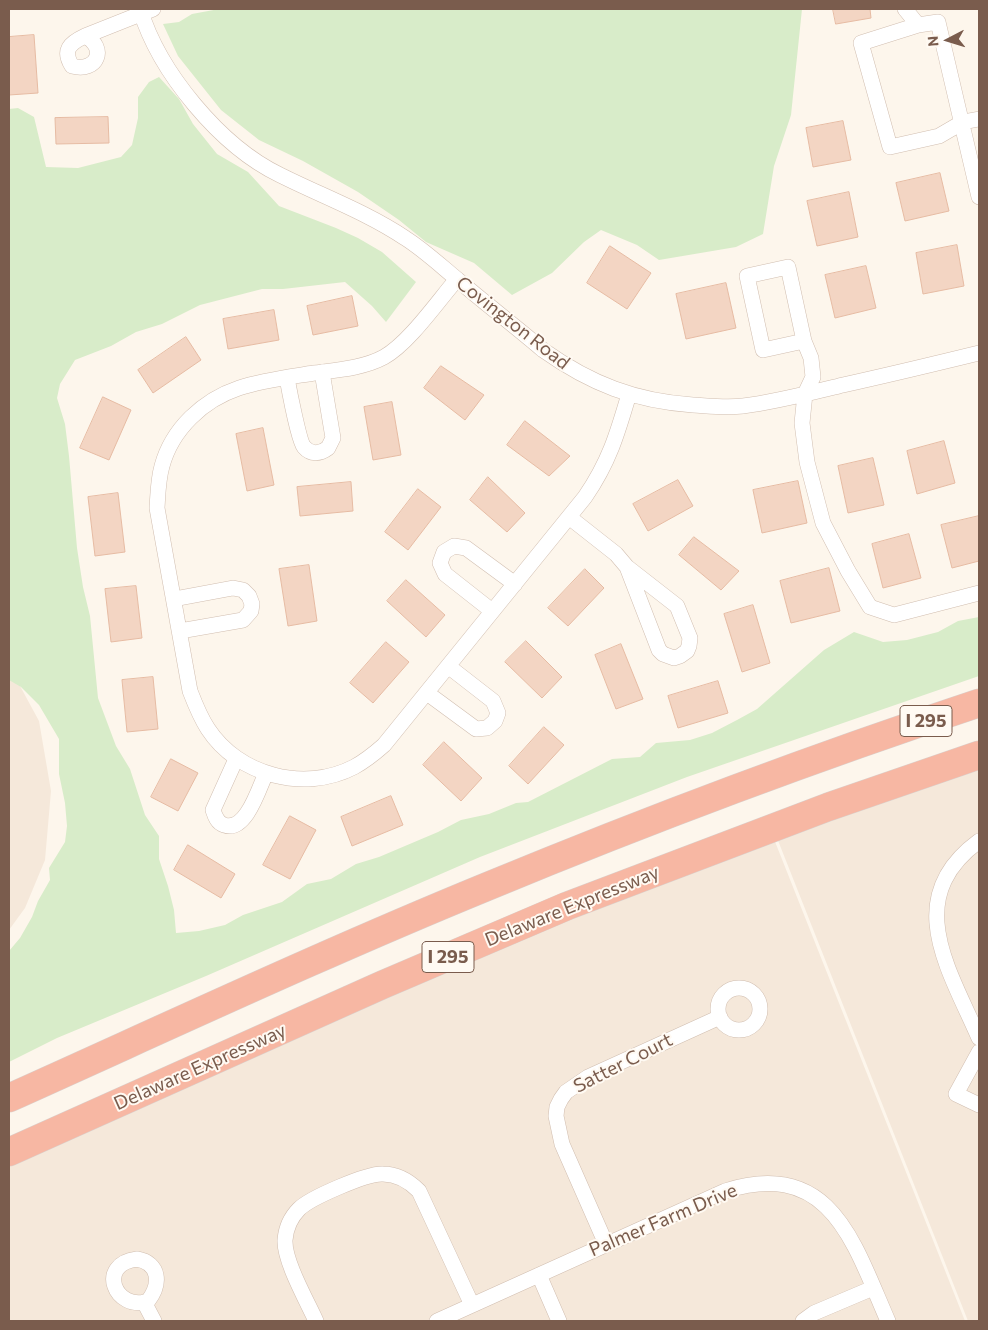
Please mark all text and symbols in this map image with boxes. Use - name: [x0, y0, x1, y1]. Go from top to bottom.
- north arrow: [923, 15, 973, 65]
- text: N: [924, 35, 941, 47]
- street label: Covington Road: [452, 272, 574, 374]
- road number: I 295: [900, 706, 952, 736]
- street label: Delaware Expressway: [482, 861, 662, 951]
- road number: I 295: [422, 942, 474, 972]
- street label: Delaware Expressway: [110, 1019, 290, 1115]
- street label: Satter Court: [570, 1028, 676, 1098]
- street label: Palmer Farm Drive: [586, 1179, 740, 1261]

